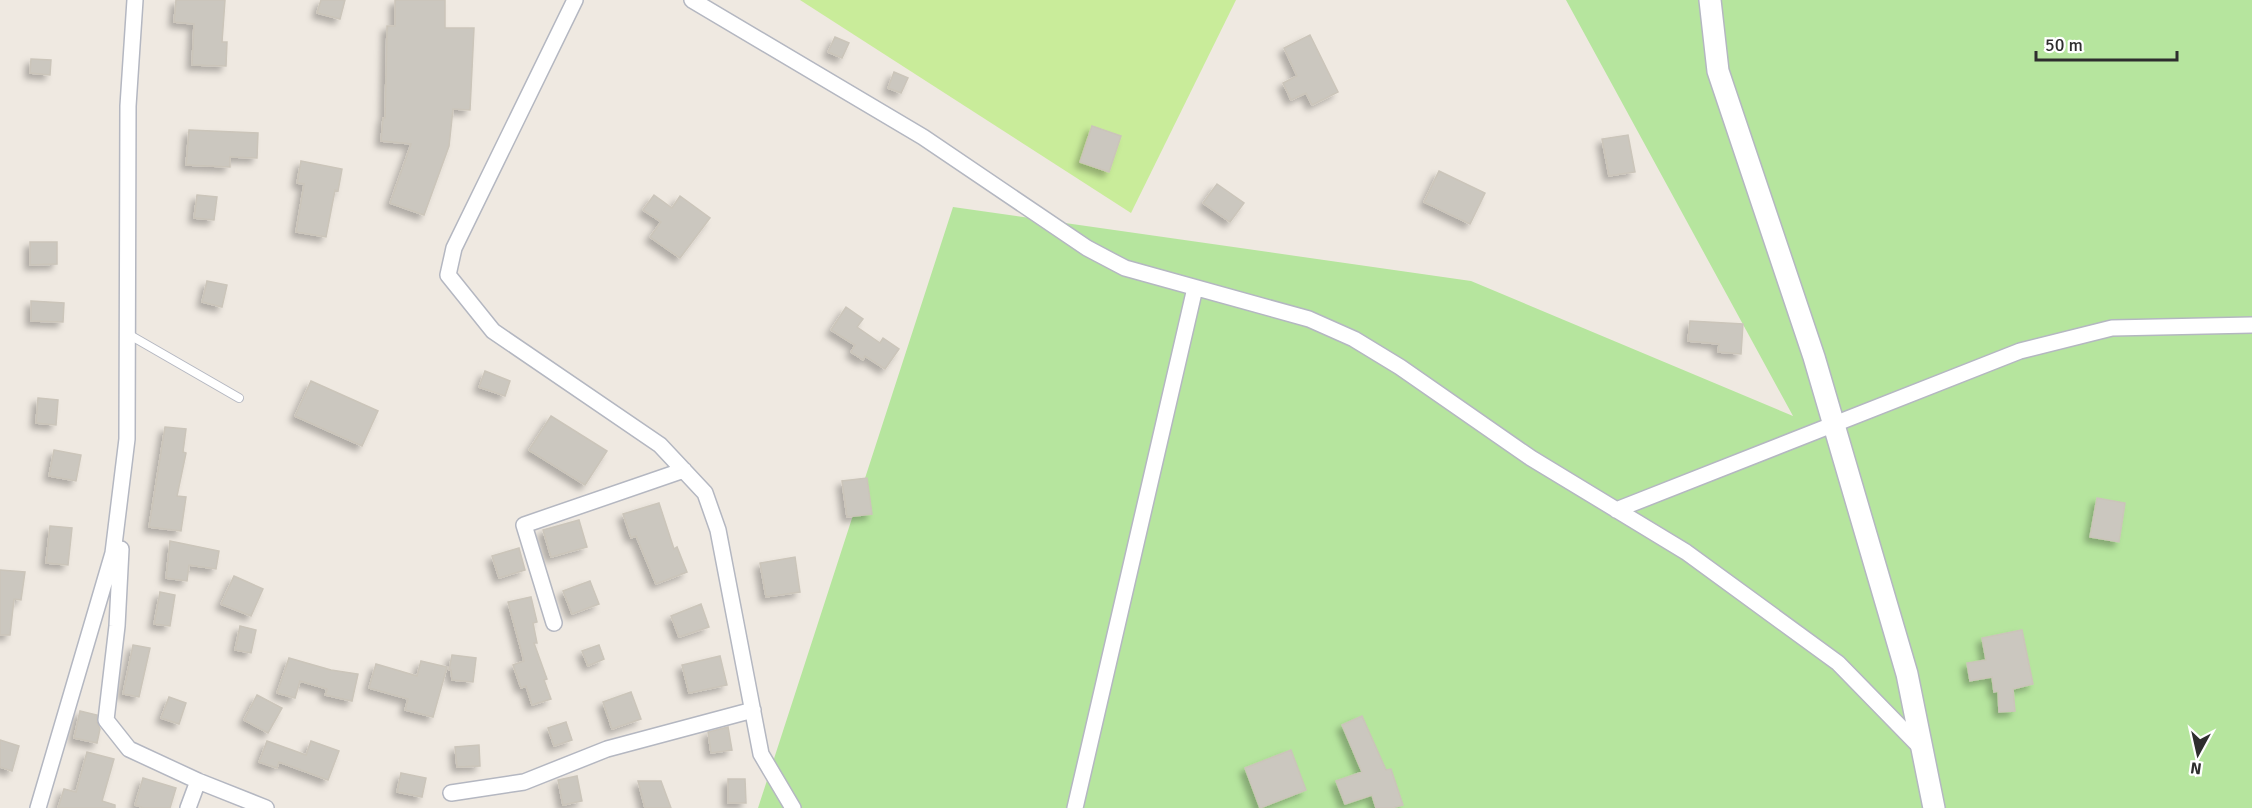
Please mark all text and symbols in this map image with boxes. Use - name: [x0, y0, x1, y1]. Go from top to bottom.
- scale bar: [2036, 24, 2177, 62]
- text: 50 m: [2045, 34, 2083, 56]
- north arrow: [2168, 724, 2228, 784]
- text: N: [2189, 757, 2203, 779]

